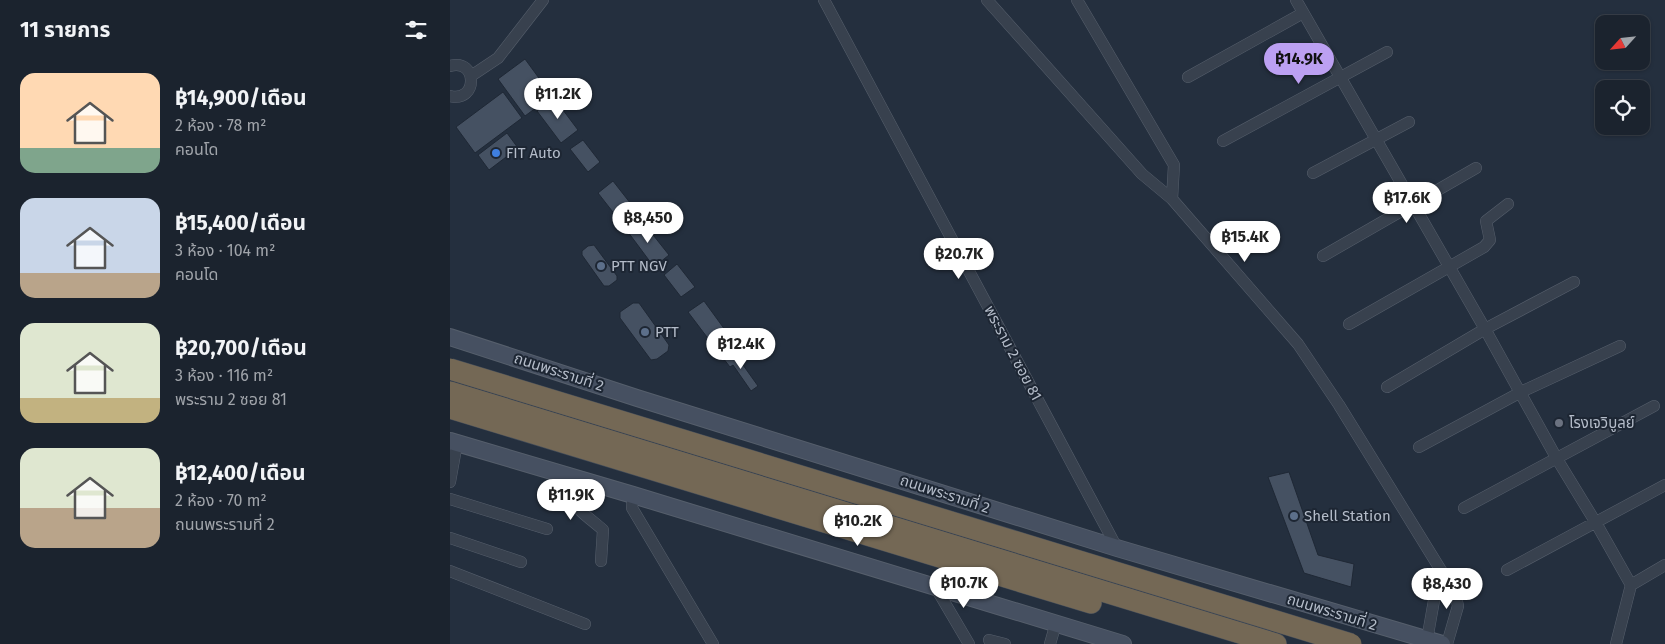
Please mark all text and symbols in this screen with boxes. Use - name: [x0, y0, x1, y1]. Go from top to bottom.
- north arrow: [1595, 15, 1650, 70]
- map controls: [1595, 15, 1650, 135]
- icon: filters: [402, 16, 430, 44]
- text: 11 รายการ: [20, 17, 110, 43]
- pin: ฿14.9K: [1258, 42, 1340, 85]
- text: ฿14.9K: [1275, 49, 1323, 68]
- pin: ฿11.2K: [517, 78, 599, 120]
- button: locate: [1595, 80, 1650, 135]
- text: ฿11.2K: [535, 84, 581, 103]
- text: ฿14,900/เดือน: [175, 85, 307, 111]
- icon: home: [60, 93, 120, 153]
- text: 2 ห้อง · 78 m²: [175, 116, 267, 135]
- text: คอนโด: [175, 140, 218, 159]
- place label: FIT Auto: [506, 144, 561, 162]
- marker: FIT Auto: [490, 147, 502, 159]
- pin: ฿17.6K: [1366, 182, 1448, 224]
- text: ฿17.6K: [1384, 188, 1430, 207]
- pin: ฿8,450: [607, 202, 689, 244]
- text: ฿8,450: [623, 208, 673, 227]
- text: ฿15,400/เดือน: [175, 210, 306, 236]
- icon: home: [60, 218, 120, 278]
- pin: ฿15.4K: [1204, 220, 1286, 263]
- text: ฿15.4K: [1221, 227, 1269, 246]
- pin: ฿20.7K: [918, 238, 1000, 280]
- text: 3 ห้อง · 104 m²: [175, 241, 275, 260]
- text: ฿20.7K: [935, 244, 983, 263]
- place label: PTT NGV: [611, 257, 668, 275]
- marker: PTT NGV: [595, 260, 607, 272]
- text: คอนโด: [175, 265, 218, 284]
- street label: พระราม 2 ซอย 81: [980, 302, 1046, 404]
- place label: PTT: [655, 323, 679, 341]
- marker: PTT: [639, 326, 651, 338]
- pin: ฿12.4K: [700, 328, 782, 370]
- text: ฿12.4K: [717, 334, 765, 353]
- text: ฿20,700/เดือน: [175, 335, 307, 361]
- icon: home: [60, 343, 120, 403]
- street label: ถนนพระรามที่ 2: [512, 347, 607, 395]
- text: 3 ห้อง · 116 m²: [175, 366, 273, 385]
- text: พระราม 2 ซอย 81: [175, 390, 287, 409]
- place label: โรงเจวิบูลย์: [1569, 414, 1635, 432]
- marker: โรงเจวิบูลย์: [1553, 417, 1565, 429]
- text: ฿12,400/เดือน: [175, 460, 306, 486]
- icon: home: [60, 468, 120, 528]
- street label: ถนนพระรามที่ 2: [898, 469, 993, 517]
- pin: ฿11.9K: [530, 478, 612, 521]
- text: ฿11.9K: [548, 485, 594, 504]
- text: 2 ห้อง · 70 m²: [175, 491, 267, 510]
- pin: ฿10.2K: [817, 504, 899, 547]
- place label: Shell Station: [1304, 507, 1391, 525]
- marker: Shell Station: [1288, 510, 1300, 522]
- text: ฿10.2K: [834, 511, 882, 530]
- text: ถนนพระรามที่ 2: [175, 515, 275, 534]
- pin: ฿10.7K: [923, 566, 1005, 609]
- pin: ฿8,430: [1406, 568, 1488, 610]
- text: ฿10.7K: [940, 573, 988, 592]
- text: ฿8,430: [1423, 574, 1471, 593]
- street label: ถนนพระรามที่ 2: [1285, 588, 1380, 634]

